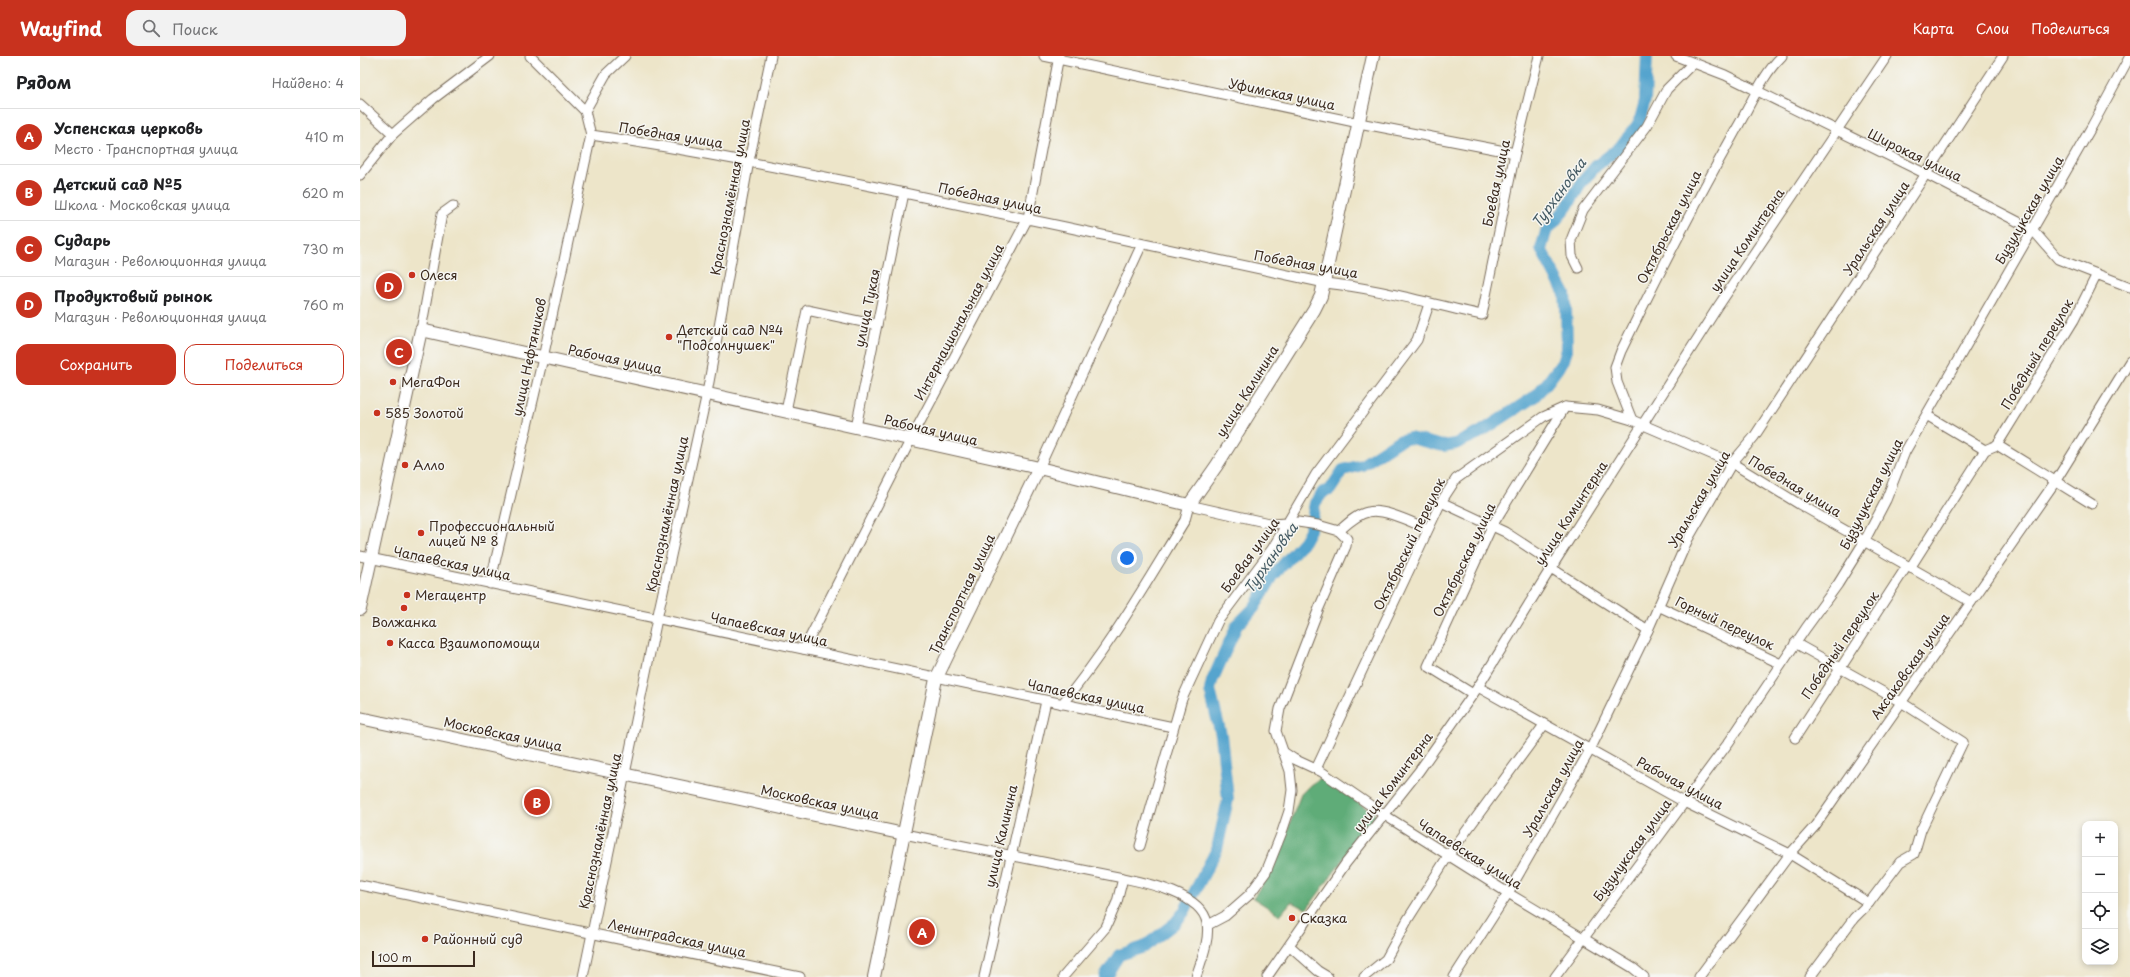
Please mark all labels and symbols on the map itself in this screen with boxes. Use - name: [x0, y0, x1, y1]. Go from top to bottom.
- street label: Уфимская улица: [1227, 73, 1338, 114]
- street label: Краснознамённая улица: [705, 116, 754, 277]
- street label: Победная улица: [618, 117, 725, 152]
- street label: Широкая улица: [1865, 124, 1966, 186]
- street label: Боевая улица: [1477, 137, 1514, 228]
- street label: Бузулукская улица: [1990, 151, 2068, 268]
- water label: Турхановка: [1526, 153, 1592, 232]
- street label: Октябрьская улица: [1632, 166, 1706, 287]
- street label: Уральская улица: [1838, 176, 1914, 279]
- street label: Победная улица: [937, 177, 1044, 218]
- street label: улица Коминтерна: [1705, 183, 1789, 295]
- street label: Интернациональная улица: [909, 239, 1008, 403]
- street label: Победная улица: [1253, 245, 1360, 282]
- place label: Олеся: [420, 265, 458, 284]
- street label: улица Тукая: [849, 267, 884, 349]
- marker: Олеся: [407, 270, 417, 280]
- pin: D: [376, 271, 402, 301]
- street label: Победный переулок: [1996, 295, 2077, 413]
- street label: улица Нефтяников: [507, 296, 550, 418]
- place label: Детский сад №4 "Подсолнушек": [676, 320, 783, 354]
- marker: Детский сад №4 "Подсолнушек": [664, 332, 674, 342]
- pin: C: [386, 337, 412, 367]
- street label: Рабочая улица: [566, 339, 665, 378]
- street label: улица Калинина: [1211, 340, 1283, 440]
- place label: МегаФон: [401, 372, 460, 391]
- marker: МегаФон: [388, 377, 398, 387]
- place label: 585 Золотой: [385, 403, 464, 422]
- marker: 585 Золотой: [372, 408, 382, 418]
- street label: Рабочая улица: [882, 409, 981, 450]
- street label: Краснознамённая улица: [641, 433, 693, 594]
- street label: Бузулукская улица: [1834, 434, 1907, 553]
- street label: Уральская улица: [1663, 446, 1735, 551]
- street label: Победная улица: [1745, 450, 1846, 521]
- place label: Алло: [413, 455, 445, 474]
- street label: улица Коминтерна: [1530, 456, 1612, 569]
- marker: Алло: [400, 460, 410, 470]
- street label: Октябрьский переулок: [1368, 474, 1449, 613]
- street label: Октябрьская улица: [1428, 499, 1500, 620]
- street label: Боевая улица: [1216, 513, 1284, 596]
- place label: Профессиональный лицей № 8: [428, 516, 555, 550]
- water label: Турхановка: [1239, 517, 1303, 597]
- marker: Профессиональный лицей № 8: [416, 528, 426, 538]
- street label: Транспортная улица: [924, 530, 999, 657]
- street label: Чапаевская улица: [392, 541, 513, 584]
- your location: [1117, 548, 1137, 568]
- place label: Мегацентр: [415, 585, 486, 604]
- street label: Победный переулок: [1796, 587, 1883, 702]
- marker: Мегацентр: [402, 590, 412, 600]
- street label: Горный переулок: [1673, 591, 1778, 654]
- marker: Волжанка: [399, 603, 409, 613]
- street label: Чапаевская улица: [709, 607, 830, 650]
- street label: Аксаковская улица: [1866, 608, 1954, 723]
- place label: Волжанка: [371, 612, 438, 631]
- place label: Касса Взаимопомощи: [398, 633, 540, 652]
- marker: Касса Взаимопомощи: [385, 638, 395, 648]
- street label: Чапаевская улица: [1026, 674, 1147, 717]
- street label: Московская улица: [442, 712, 565, 756]
- street label: улица Коминтерна: [1349, 727, 1437, 836]
- street label: Уральская улица: [1518, 735, 1588, 840]
- street label: Краснознамённая улица: [574, 750, 626, 911]
- street label: Рабочая улица: [1634, 752, 1728, 814]
- street label: Московская улица: [759, 780, 882, 824]
- street label: улица Калинина: [979, 782, 1022, 889]
- pin: B: [524, 787, 550, 817]
- street label: Бузулукская улица: [1588, 794, 1676, 905]
- street label: Чапаевская улица: [1414, 814, 1527, 894]
- place label: Сказка: [1300, 908, 1348, 927]
- marker: Сказка: [1287, 913, 1297, 923]
- street label: Ленинградская улица: [606, 914, 749, 962]
- pin: A: [909, 917, 935, 947]
- place label: Районный суд: [433, 929, 523, 948]
- marker: Районный суд: [420, 934, 430, 944]
- scale bar: [372, 949, 475, 968]

